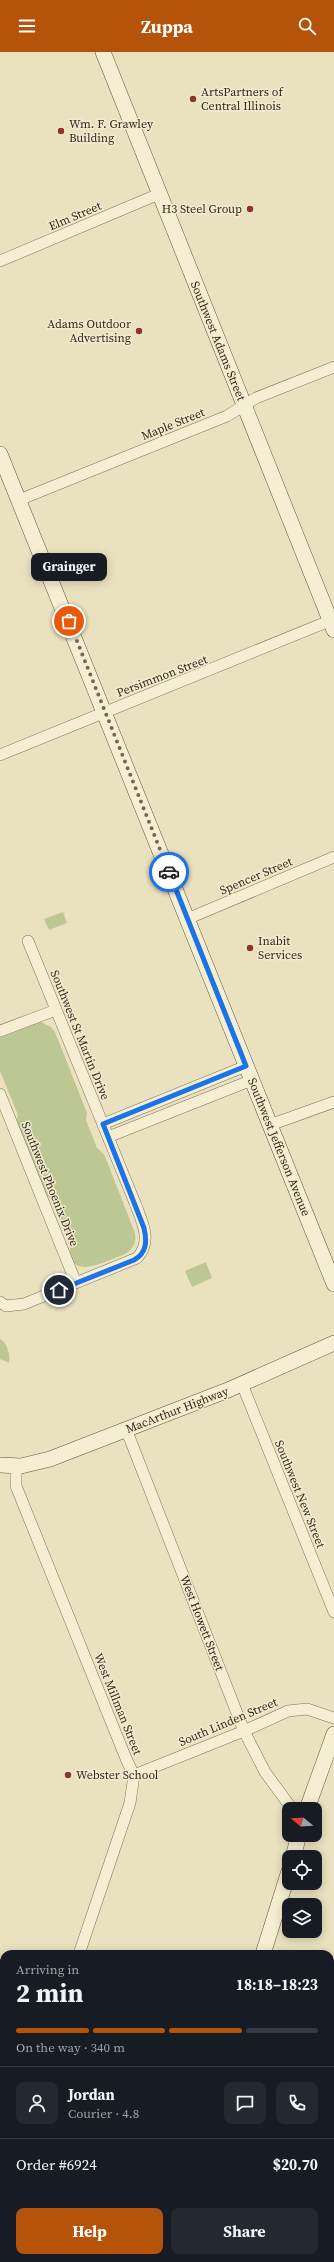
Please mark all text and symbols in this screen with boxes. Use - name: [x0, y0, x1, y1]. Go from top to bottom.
- text: Zuppa: [141, 14, 193, 39]
- icon: menu: [16, 15, 38, 37]
- icon: search: [296, 15, 318, 37]
- place label: ArtsPartners of Central Illinois: [201, 84, 284, 114]
- marker: ArtsPartners of Central Illinois: [188, 94, 198, 104]
- place label: Wm. F. Grawley Building: [69, 116, 154, 146]
- marker: Wm. F. Grawley Building: [56, 126, 66, 136]
- street label: Elm Street: [46, 198, 104, 234]
- place label: H3 Steel Group: [162, 201, 242, 217]
- marker: H3 Steel Group: [245, 204, 255, 214]
- street label: Southwest Adams Street: [187, 279, 249, 403]
- place label: Adams Outdoor Advertising: [47, 316, 131, 346]
- marker: Adams Outdoor Advertising: [134, 326, 144, 336]
- street label: Maple Street: [139, 404, 207, 444]
- callout: Grainger: [31, 553, 107, 581]
- text: Grainger: [42, 558, 96, 575]
- pin: [52, 604, 86, 638]
- icon: bag: [58, 610, 80, 632]
- street label: Persimmon Street: [114, 651, 210, 701]
- courier: [149, 852, 189, 892]
- street label: Spencer Street: [217, 853, 295, 898]
- icon: car: [158, 861, 180, 883]
- place label: Inabit Services: [258, 933, 302, 963]
- marker: Inabit Services: [245, 943, 255, 953]
- street label: Southwest St Martin Drive: [47, 968, 113, 1102]
- street label: Southwest Jefferson Avenue: [244, 1076, 314, 1218]
- street label: Southwest Phoenix Drive: [18, 1119, 82, 1249]
- pin: [42, 1273, 76, 1307]
- icon: home: [48, 1279, 70, 1301]
- street label: MacArthur Highway: [123, 1383, 231, 1437]
- street label: Southwest New Street: [271, 1438, 329, 1550]
- street label: West Howett Street: [176, 1573, 228, 1673]
- street label: West Millman Street: [90, 1651, 146, 1757]
- street label: South Linden Street: [176, 1694, 280, 1750]
- place label: Webster School: [76, 1767, 159, 1783]
- marker: Webster School: [63, 1770, 73, 1780]
- north arrow: [282, 1802, 322, 1842]
- map controls: [282, 1802, 322, 1938]
- button: locate: [282, 1850, 322, 1890]
- button: layers: [282, 1898, 322, 1938]
- text: Arriving in: [16, 1961, 79, 1978]
- text: 18:18–18:23: [236, 1974, 318, 1995]
- text: 2 min: [16, 1975, 83, 2011]
- text: On the way · 340 m: [16, 2039, 125, 2056]
- button: person: [16, 2082, 58, 2124]
- button: chat: [224, 2082, 266, 2124]
- button: phone: [276, 2082, 318, 2124]
- text: Jordan: [68, 2084, 115, 2105]
- text: Courier · 4.8: [68, 2105, 139, 2122]
- text: Order #6924: [16, 2154, 97, 2175]
- text: $20.70: [273, 2154, 318, 2175]
- button: Help: [16, 2208, 163, 2254]
- button: Share: [171, 2208, 318, 2254]

